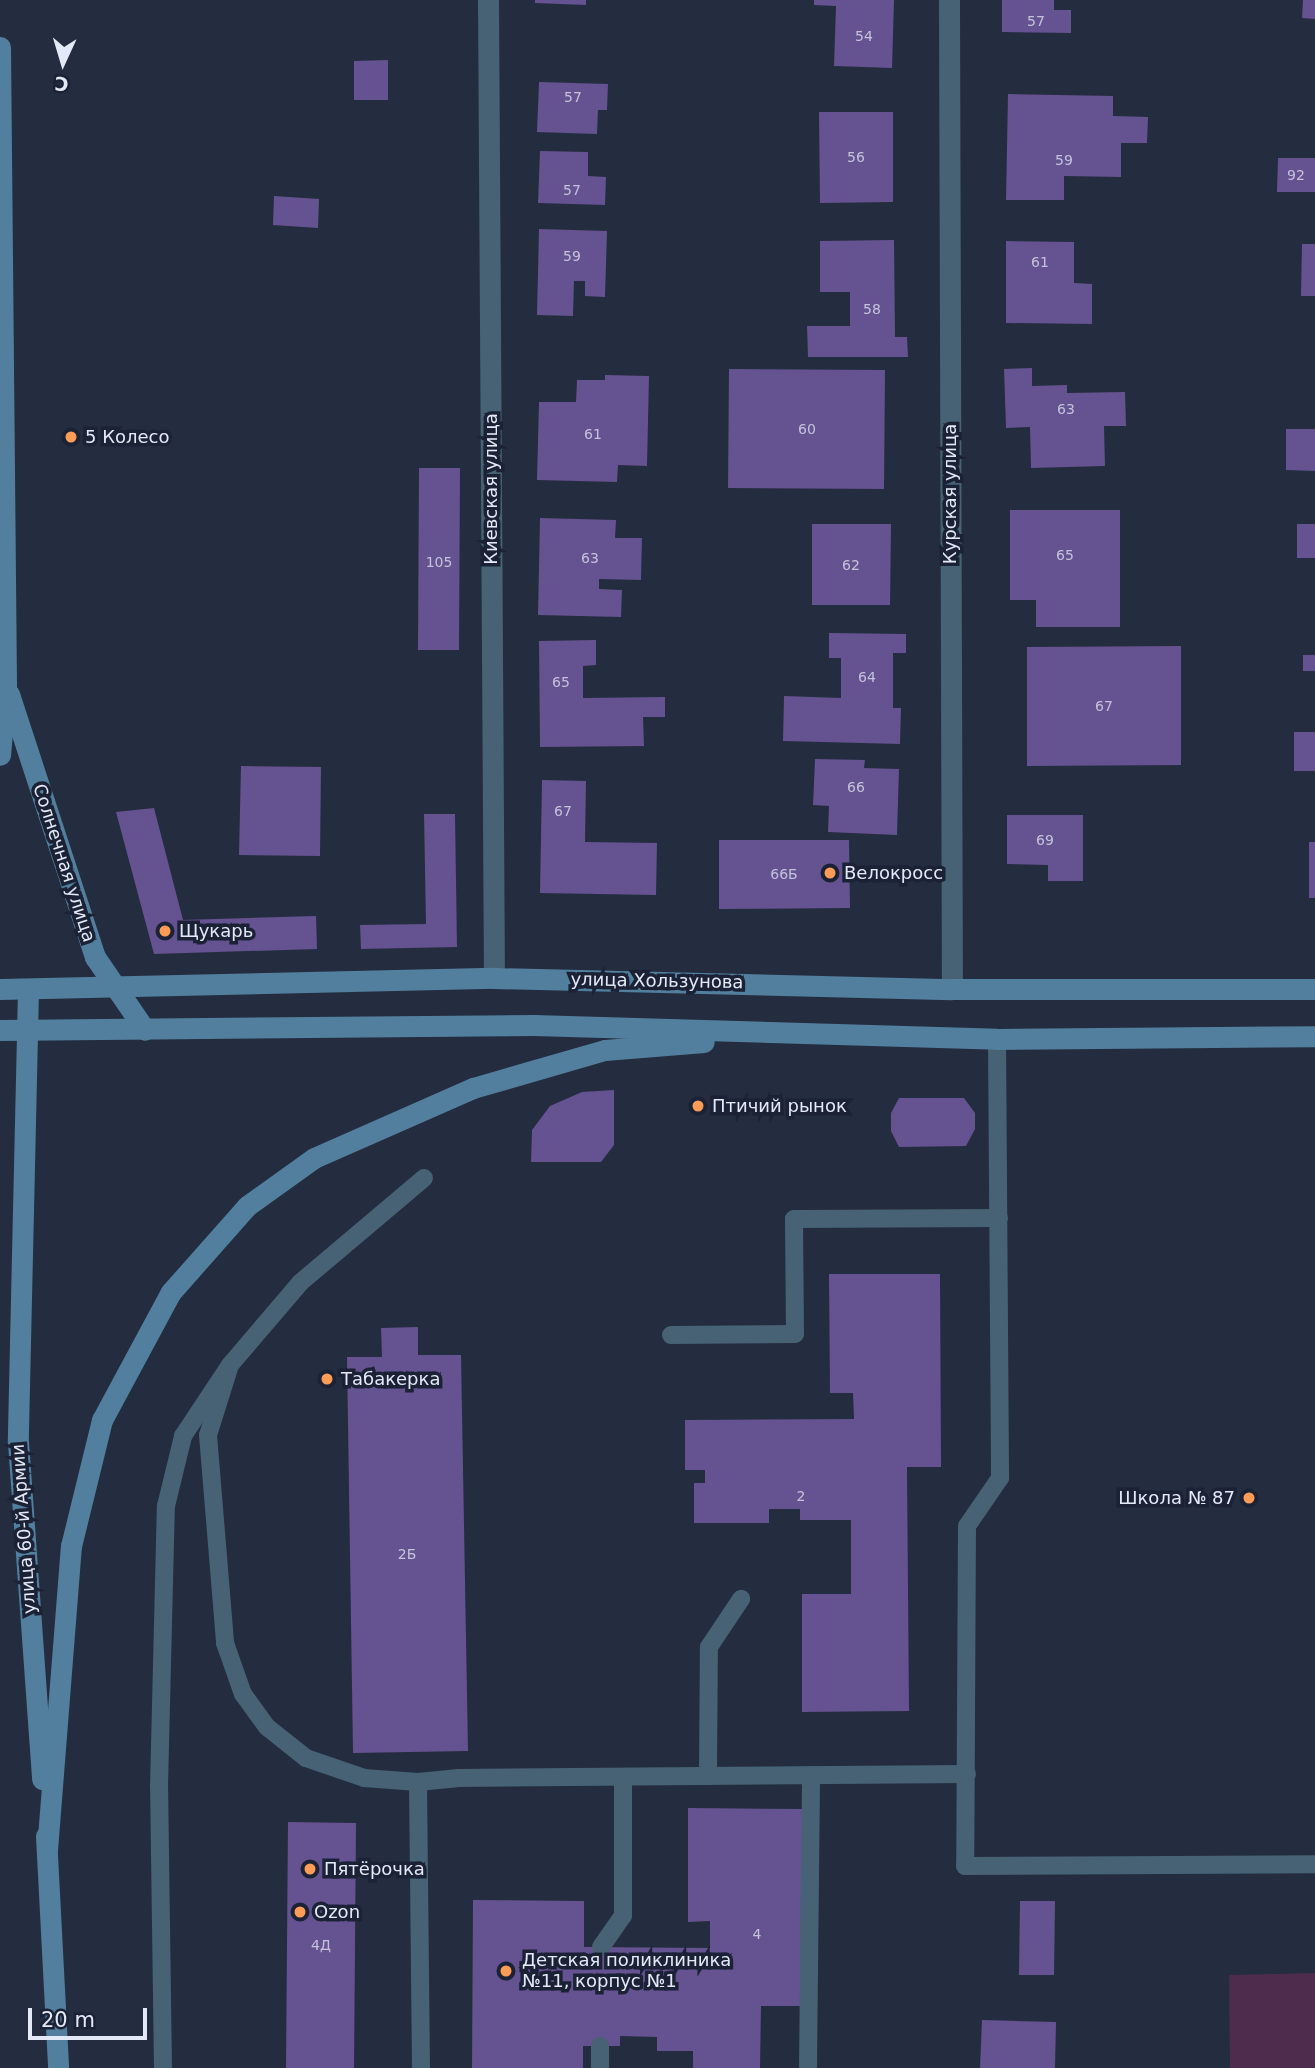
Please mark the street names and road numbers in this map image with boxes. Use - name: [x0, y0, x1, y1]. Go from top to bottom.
- street label: Киевская улица: [480, 413, 502, 565]
- street label: Курская улица: [939, 424, 961, 564]
- street label: Солнечная улица: [28, 781, 100, 945]
- street label: улица Хользунова: [570, 969, 744, 993]
- street label: улица 60-й Армии: [7, 1443, 41, 1615]

